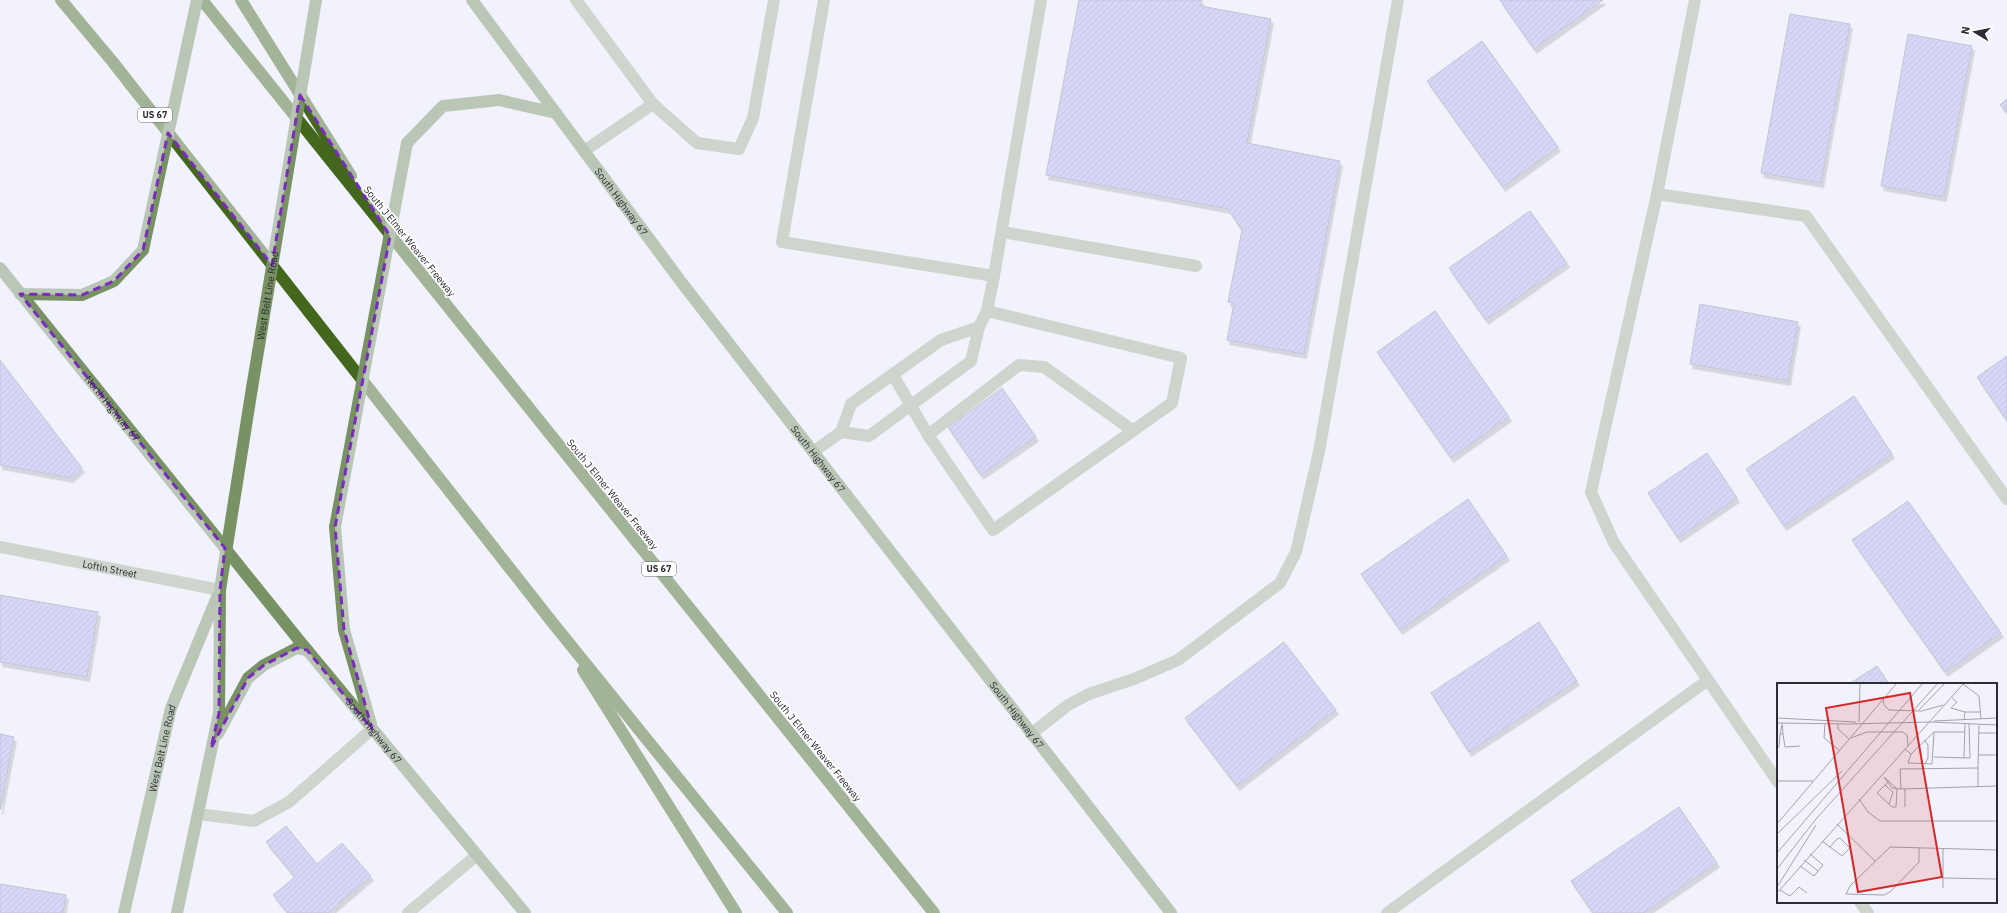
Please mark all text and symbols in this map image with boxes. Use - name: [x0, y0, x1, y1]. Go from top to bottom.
- north arrow: [1955, 12, 1995, 52]
- text: N: [1958, 25, 1973, 35]
- road number: US 67: [138, 108, 172, 122]
- street label: South Highway 67: [592, 165, 651, 238]
- street label: South J Elmer Weaver Freeway: [361, 183, 458, 299]
- street label: West Belt Line Road: [254, 250, 282, 341]
- street label: North Highway 67: [82, 373, 143, 444]
- street label: South Highway 67: [788, 423, 848, 495]
- street label: South J Elmer Weaver Freeway: [564, 436, 661, 552]
- street label: Loftin Street: [81, 557, 139, 581]
- road number: US 67: [642, 562, 676, 576]
- street label: South Highway 67: [987, 679, 1047, 751]
- inset map: [1777, 683, 1997, 903]
- street label: South J Elmer Weaver Freeway: [767, 688, 864, 804]
- street label: South Highway 67: [343, 696, 405, 767]
- street label: West Belt Line Road: [146, 702, 179, 794]

